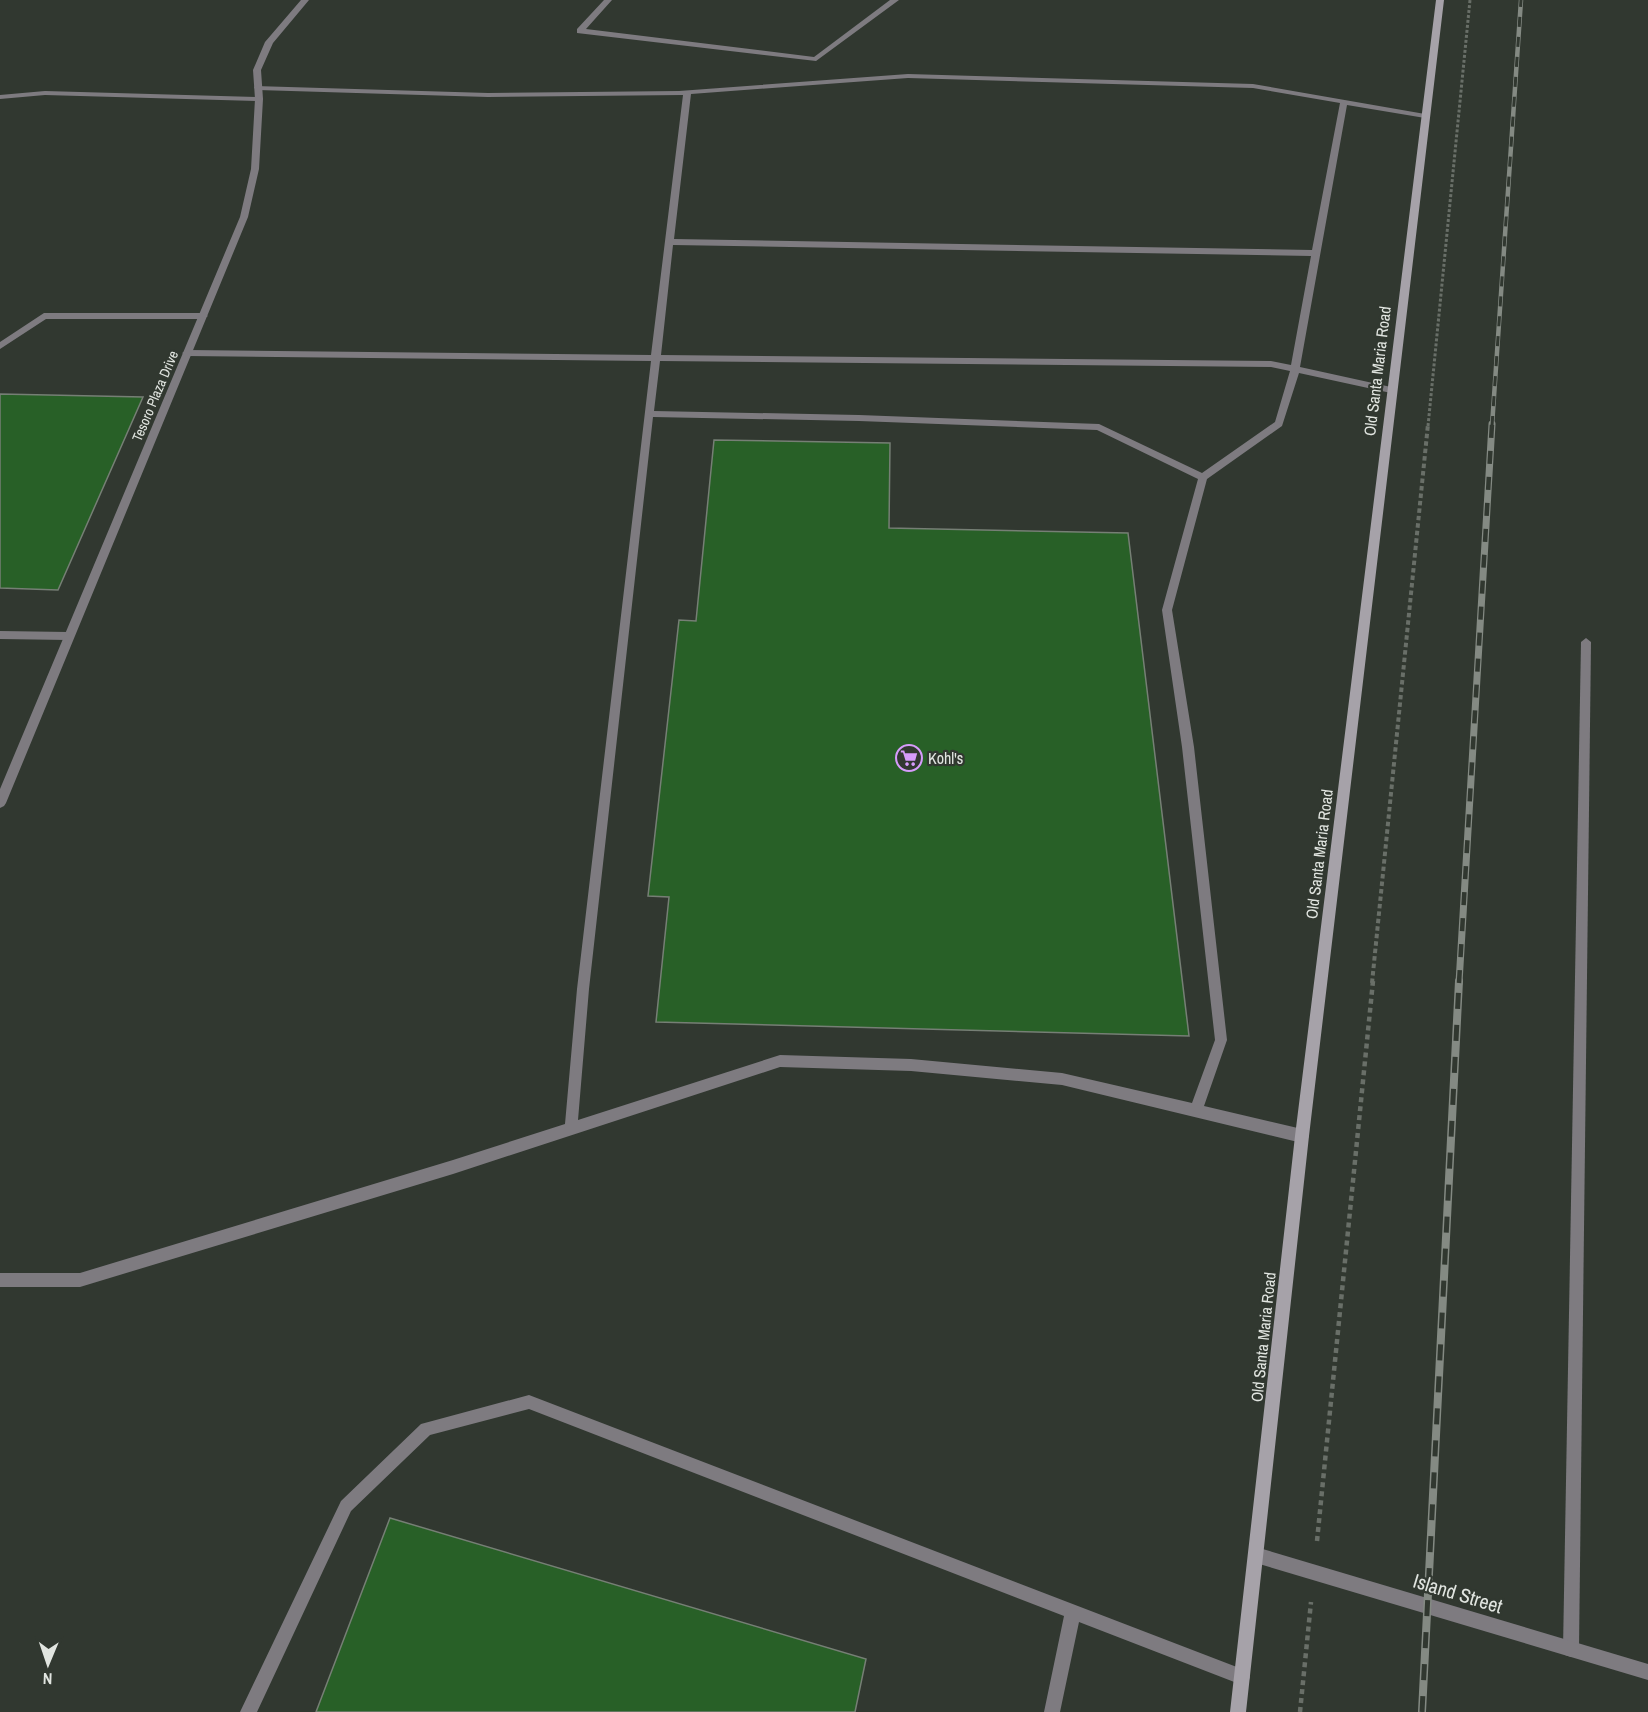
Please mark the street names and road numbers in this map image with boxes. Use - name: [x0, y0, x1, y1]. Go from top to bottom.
- street label: Old Santa Maria Road: [1358, 305, 1396, 437]
- street label: Tesoro Plaza Drive: [128, 348, 182, 444]
- street label: Old Santa Maria Road: [1300, 788, 1338, 920]
- street label: Old Santa Maria Road: [1245, 1271, 1281, 1403]
- street label: Island Street: [1410, 1567, 1506, 1619]

